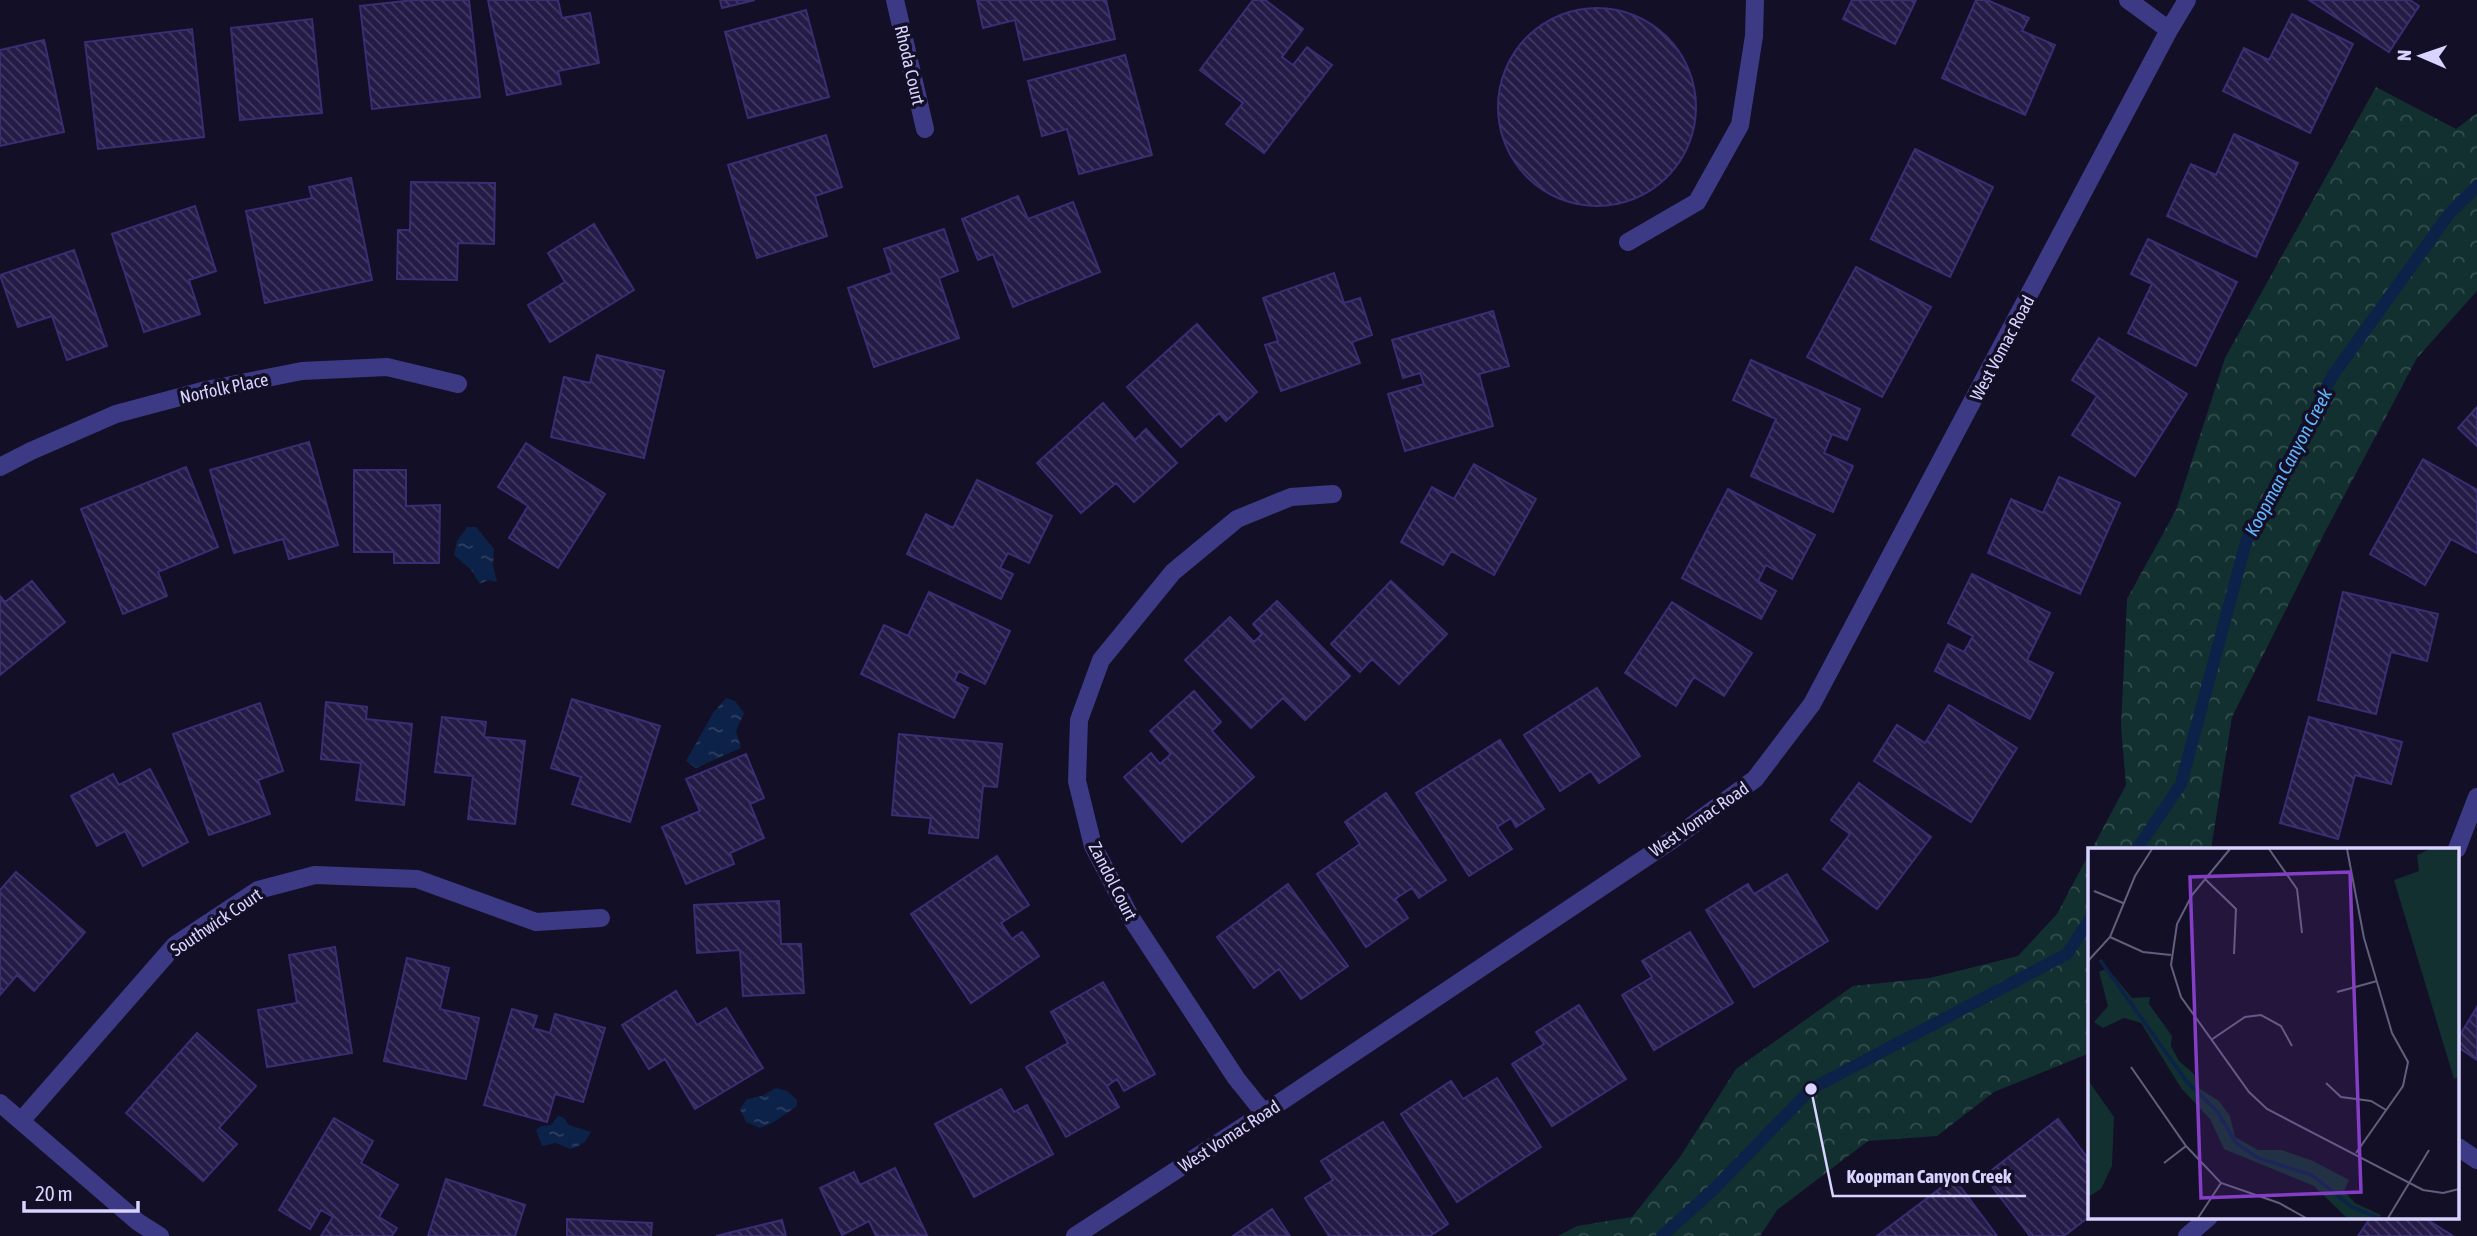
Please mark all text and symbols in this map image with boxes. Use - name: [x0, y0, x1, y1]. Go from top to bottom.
- north arrow: [2386, 21, 2456, 91]
- street label: Rhoda Court: [891, 23, 929, 107]
- text: N: [2393, 49, 2415, 61]
- street label: West Vomac Road: [1965, 292, 2039, 404]
- street label: Norfolk Place: [178, 368, 270, 408]
- water label: Koopman Canyon Creek: [2240, 384, 2336, 540]
- street label: West Vomac Road: [1645, 777, 1753, 861]
- street label: Zandol Court: [1084, 838, 1142, 924]
- inset map: [2088, 848, 2460, 1218]
- street label: Southwick Court: [166, 884, 266, 960]
- street label: West Vomac Road: [1175, 1096, 1283, 1176]
- callout: Koopman Canyon Creek: [1833, 1156, 2026, 1196]
- text: Koopman Canyon Creek: [1847, 1165, 2012, 1187]
- scale bar: [24, 1170, 138, 1214]
- text: 20 m: [35, 1181, 73, 1205]

